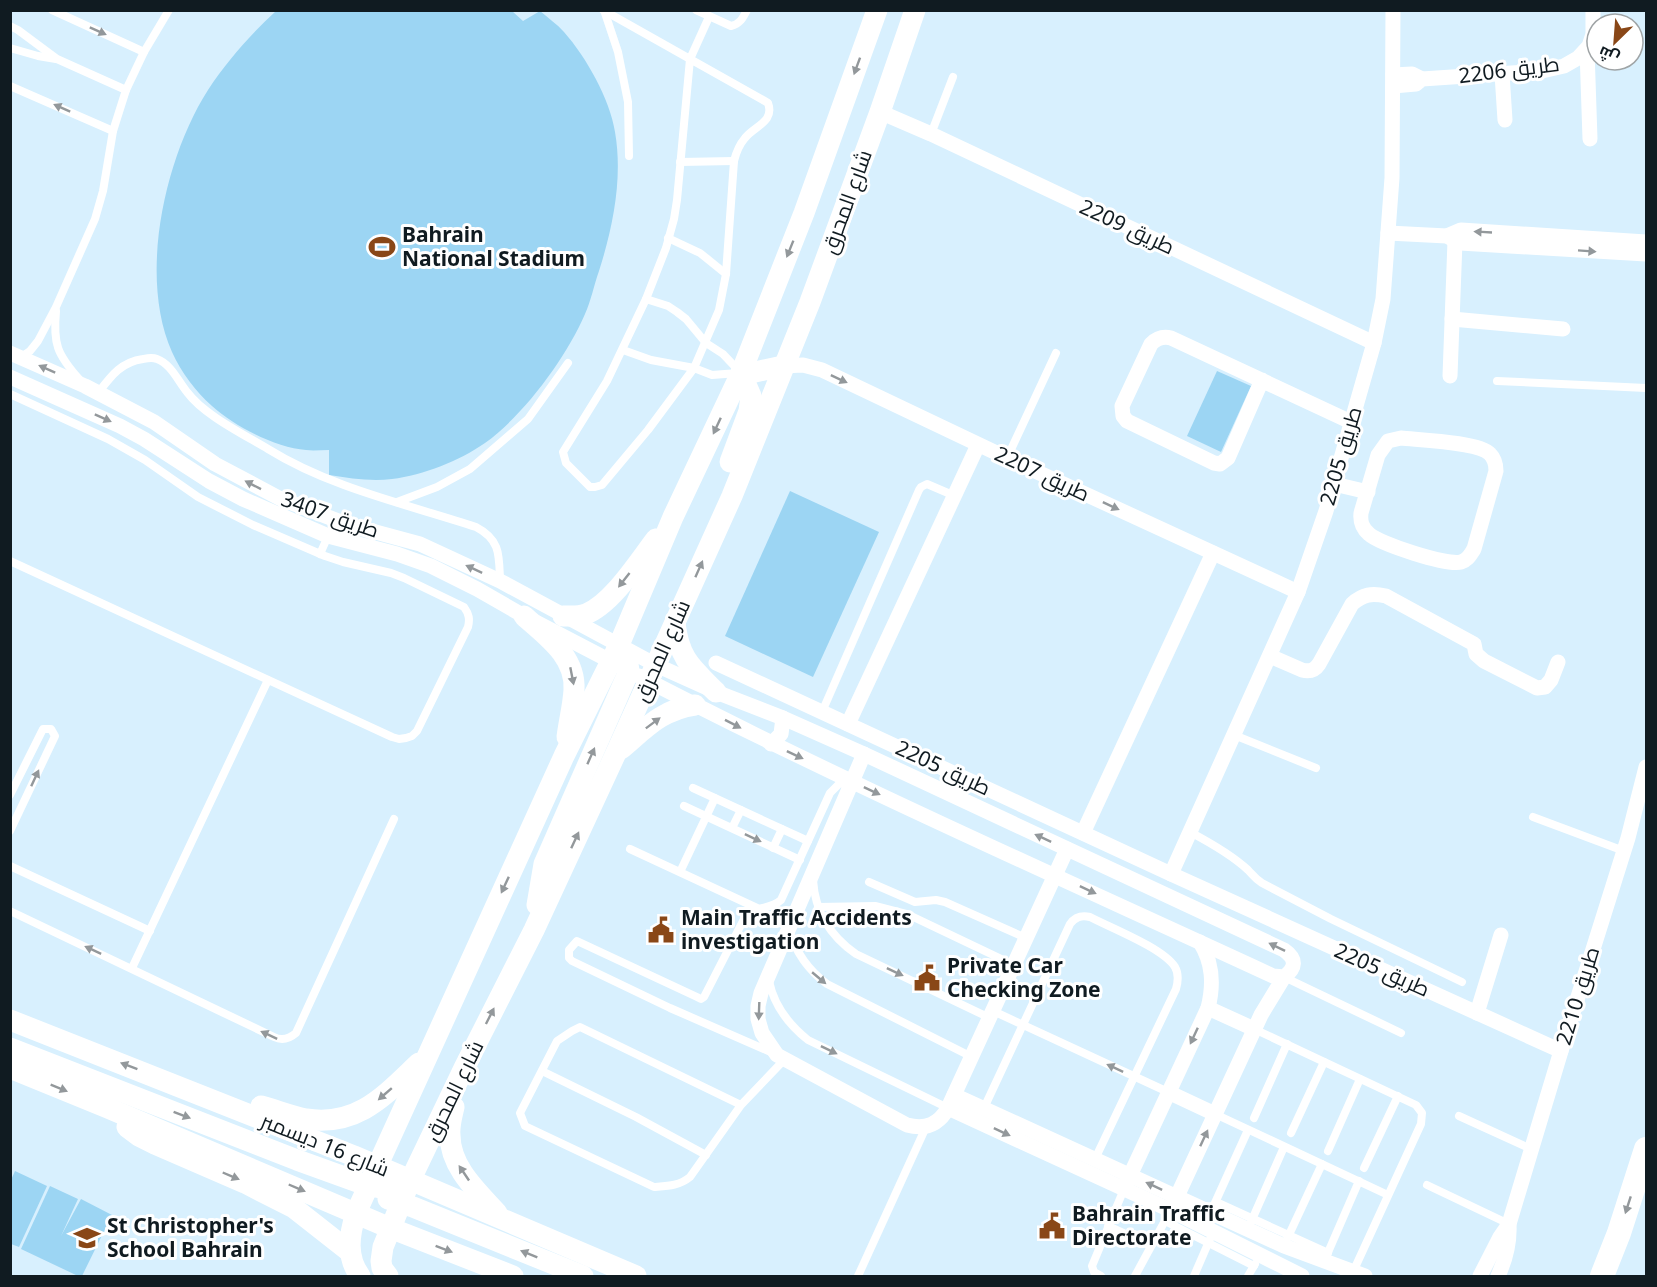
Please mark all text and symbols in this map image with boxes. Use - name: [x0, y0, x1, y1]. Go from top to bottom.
- north arrow: [1585, 12, 1645, 72]
- one-way arrow: [89, 27, 107, 36]
- text: ش: [1595, 41, 1623, 70]
- street label: طريق 2206: [1457, 49, 1561, 89]
- one-way arrow: [852, 57, 862, 75]
- one-way arrow: [53, 103, 71, 112]
- street label: شارع المحرق: [814, 146, 879, 258]
- street label: طريق 2209: [1076, 192, 1179, 260]
- place label: Bahrain National Stadium: [402, 220, 585, 272]
- one-way arrow: [1474, 227, 1493, 236]
- sports icon: Bahrain National Stadium: [367, 232, 397, 262]
- one-way arrow: [785, 240, 795, 258]
- one-way arrow: [1578, 246, 1597, 255]
- one-way arrow: [38, 364, 56, 374]
- one-way arrow: [831, 374, 848, 383]
- street label: طريق 2205: [1313, 403, 1367, 508]
- one-way arrow: [94, 413, 112, 423]
- one-way arrow: [712, 417, 721, 434]
- street label: طريق 2207: [991, 439, 1094, 507]
- one-way arrow: [245, 480, 262, 489]
- street label: طريق 3407: [278, 484, 383, 544]
- one-way arrow: [1102, 501, 1119, 510]
- one-way arrow: [694, 560, 704, 578]
- one-way arrow: [465, 564, 483, 574]
- one-way arrow: [618, 572, 630, 587]
- street label: شارع المحرق: [626, 595, 697, 706]
- one-way arrow: [568, 667, 577, 686]
- one-way arrow: [644, 717, 660, 729]
- one-way arrow: [725, 720, 742, 729]
- street label: طريق 2205: [892, 733, 995, 801]
- one-way arrow: [586, 747, 595, 764]
- one-way arrow: [787, 751, 804, 760]
- one-way arrow: [31, 770, 40, 787]
- one-way arrow: [864, 787, 881, 796]
- one-way arrow: [571, 832, 580, 849]
- one-way arrow: [1035, 833, 1052, 842]
- one-way arrow: [744, 834, 762, 844]
- one-way arrow: [500, 877, 509, 894]
- one-way arrow: [1079, 885, 1096, 894]
- place label: Main Traffic Accidents investigation: [681, 903, 912, 955]
- public building icon: Main Traffic Accidents investigation: [646, 915, 676, 945]
- street label: طريق 2205: [1330, 936, 1434, 1003]
- one-way arrow: [1268, 942, 1286, 952]
- street label: طريق 2210: [1549, 943, 1605, 1048]
- one-way arrow: [85, 946, 102, 955]
- place label: Private Car Checking Zone: [947, 951, 1101, 1003]
- public building icon: Private Car Checking Zone: [912, 963, 942, 993]
- one-way arrow: [886, 968, 903, 977]
- one-way arrow: [811, 971, 827, 984]
- one-way arrow: [755, 1001, 764, 1020]
- one-way arrow: [486, 1007, 495, 1024]
- one-way arrow: [1190, 1028, 1199, 1045]
- one-way arrow: [260, 1030, 278, 1040]
- street label: شارع المحرق: [417, 1036, 490, 1146]
- one-way arrow: [820, 1046, 837, 1055]
- one-way arrow: [120, 1061, 138, 1070]
- one-way arrow: [1106, 1063, 1123, 1072]
- one-way arrow: [51, 1083, 69, 1093]
- one-way arrow: [378, 1087, 393, 1100]
- street label: شارع 16 ديسمبر: [256, 1105, 394, 1183]
- one-way arrow: [174, 1111, 192, 1121]
- one-way arrow: [993, 1127, 1010, 1136]
- one-way arrow: [1199, 1130, 1208, 1147]
- one-way arrow: [458, 1165, 469, 1182]
- one-way arrow: [223, 1172, 240, 1181]
- one-way arrow: [1146, 1181, 1163, 1190]
- one-way arrow: [289, 1183, 307, 1193]
- one-way arrow: [1623, 1196, 1633, 1214]
- place label: Bahrain Traffic Directorate: [1072, 1199, 1225, 1251]
- place label: St Christopher's School Bahrain: [107, 1211, 274, 1263]
- public building icon: Bahrain Traffic Directorate: [1037, 1211, 1067, 1241]
- school or university icon: St Christopher's School Bahrain: [72, 1223, 102, 1253]
- one-way arrow: [435, 1245, 453, 1254]
- one-way arrow: [520, 1249, 538, 1258]

